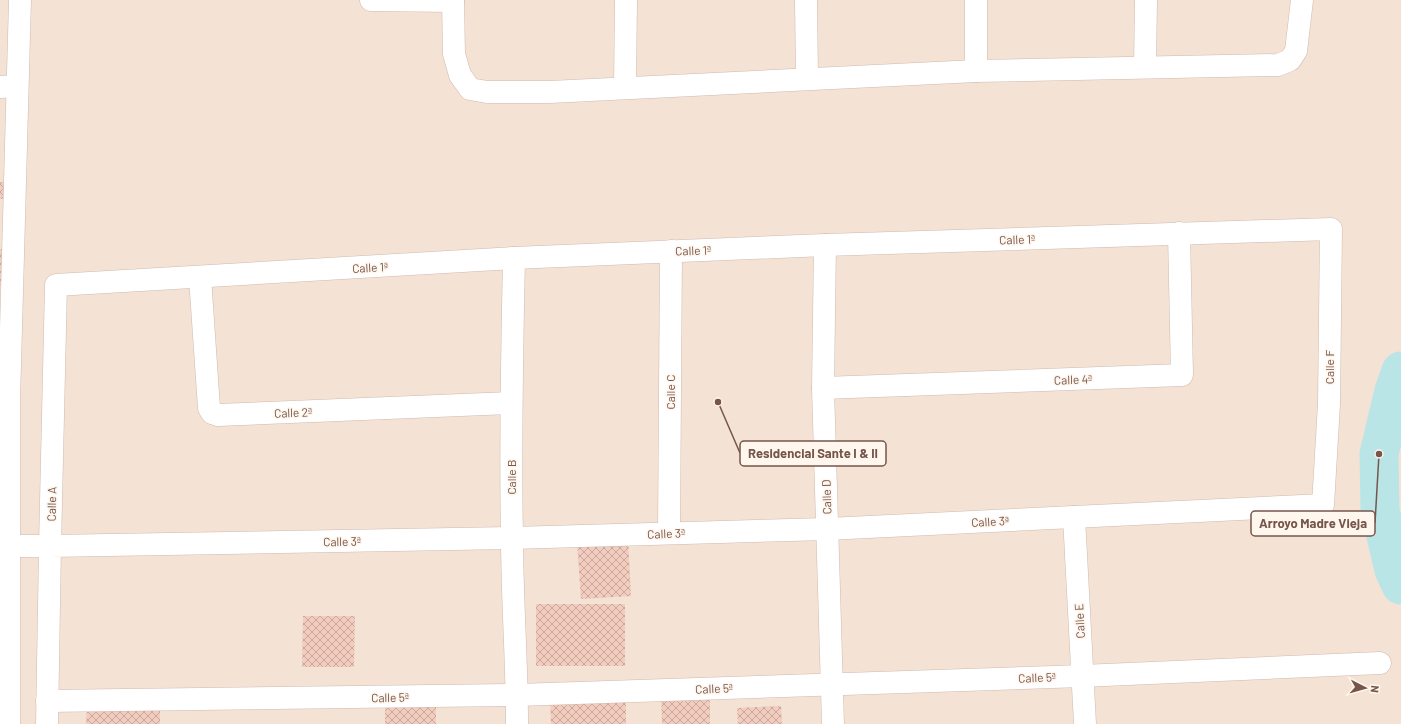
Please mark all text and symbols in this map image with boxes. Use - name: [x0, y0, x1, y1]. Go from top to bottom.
- street label: Calle 1ª: [999, 231, 1035, 247]
- street label: Calle 1ª: [675, 242, 711, 258]
- street label: Calle 1ª: [352, 259, 388, 275]
- street label: Calle F: [1322, 350, 1336, 384]
- street label: Calle 4ª: [1054, 371, 1092, 387]
- street label: Calle C: [663, 375, 677, 409]
- street label: Calle 2ª: [274, 404, 312, 420]
- callout: Residencial Sante I & II: [740, 441, 886, 466]
- text: Residencial Sante I & II: [748, 445, 878, 461]
- street label: Calle B: [504, 459, 518, 495]
- street label: Calle D: [818, 479, 834, 515]
- street label: Calle A: [44, 486, 58, 522]
- callout: Arroyo Madre Vieja: [1251, 511, 1375, 536]
- street label: Calle 3ª: [971, 513, 1009, 529]
- text: Arroyo Madre Vieja: [1259, 515, 1367, 531]
- street label: Calle 3ª: [647, 525, 685, 541]
- street label: Calle 3ª: [323, 534, 361, 548]
- street label: Calle E: [1071, 603, 1087, 639]
- north arrow: [1345, 668, 1385, 708]
- street label: Calle 5ª: [1018, 669, 1056, 685]
- street label: Calle 5ª: [695, 680, 733, 696]
- text: N: [1369, 685, 1382, 693]
- street label: Calle 5ª: [371, 690, 409, 704]

